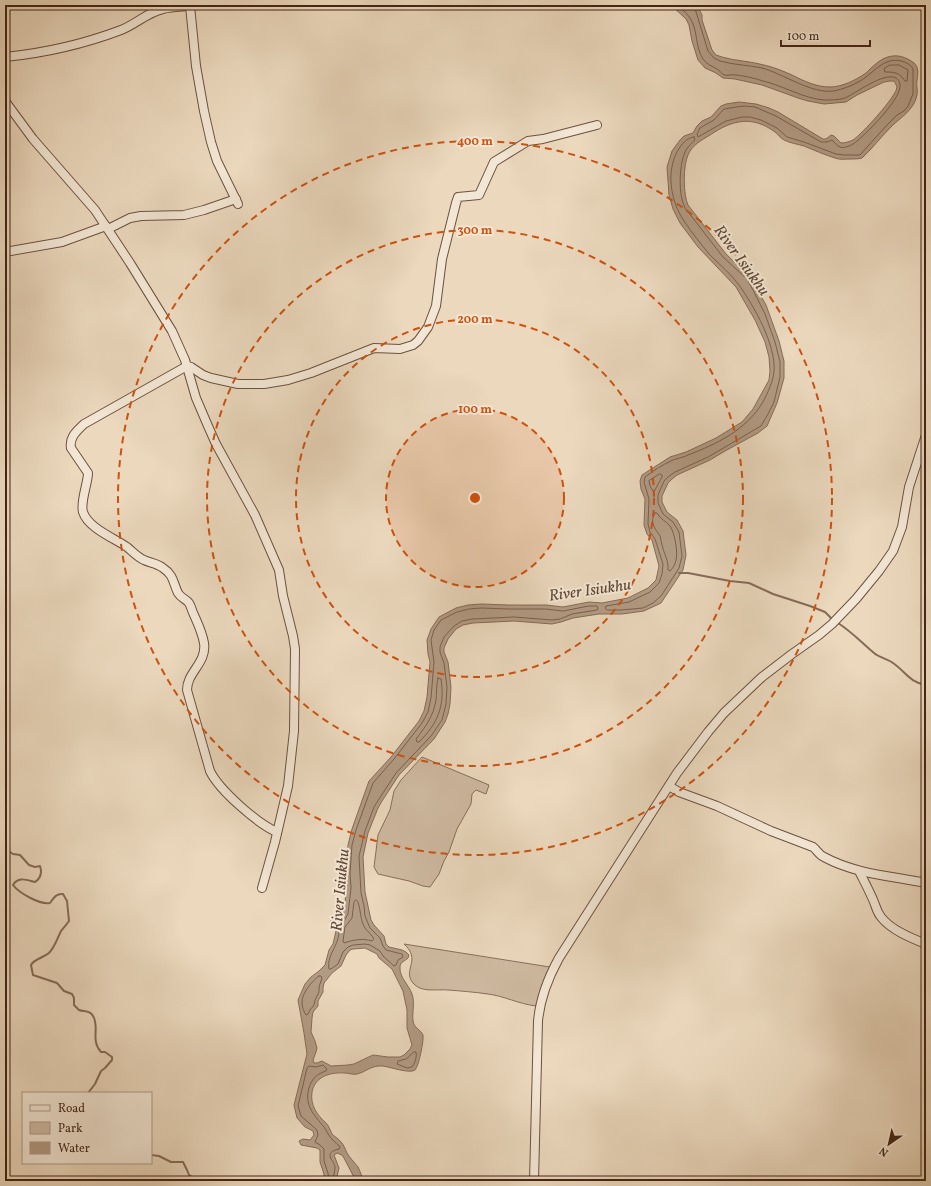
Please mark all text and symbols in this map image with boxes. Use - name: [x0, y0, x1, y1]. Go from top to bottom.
- scale bar: [781, 22, 870, 48]
- text: 100 m: [787, 29, 820, 45]
- text: 400 m: [457, 134, 493, 150]
- water label: River Isiukhu: [708, 221, 774, 301]
- text: 300 m: [458, 223, 493, 239]
- text: 200 m: [457, 312, 493, 328]
- text: 100 m: [458, 402, 492, 418]
- centre of rings: [468, 491, 482, 505]
- water label: River Isiukhu: [547, 574, 633, 608]
- water label: River Isiukhu: [326, 848, 356, 932]
- legend: [22, 1092, 152, 1164]
- text: Road: [58, 1101, 85, 1117]
- text: Park: [58, 1121, 83, 1137]
- north arrow: [869, 1124, 909, 1164]
- text: Water: [58, 1141, 90, 1157]
- text: N: [877, 1143, 892, 1160]

